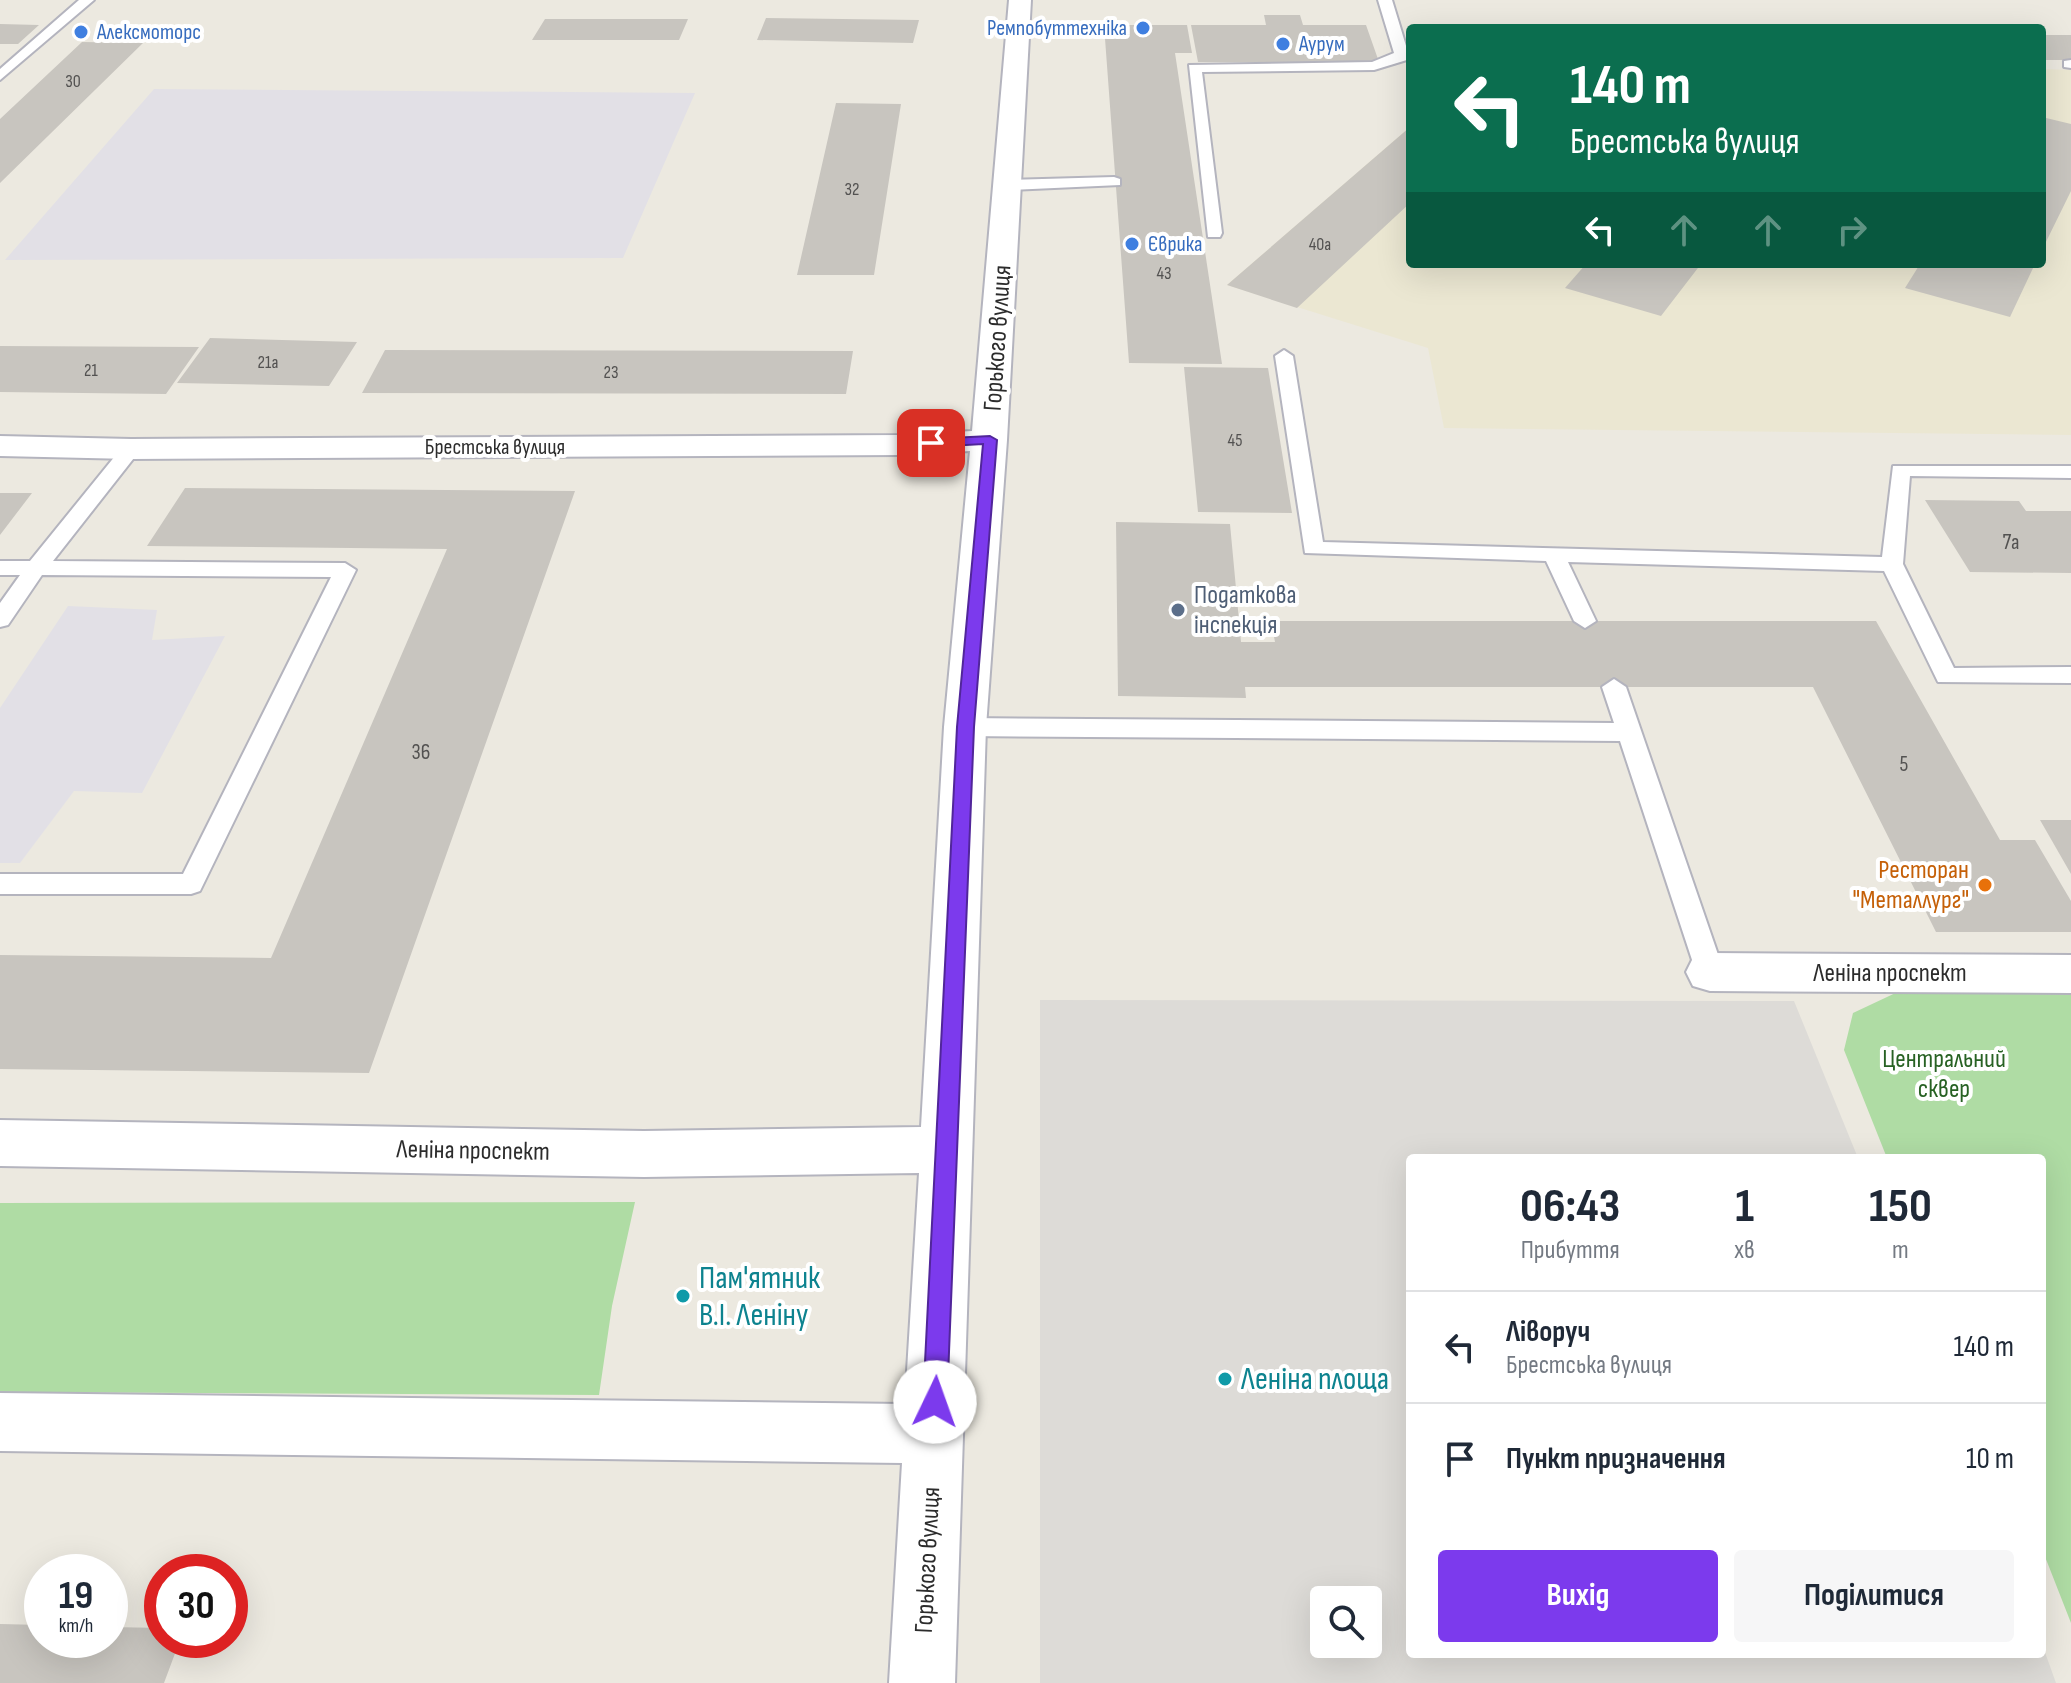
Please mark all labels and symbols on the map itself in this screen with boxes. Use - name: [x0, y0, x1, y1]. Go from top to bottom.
- place label: Ремпобуттехніка: [987, 15, 1127, 42]
- place label: Алексмоторс: [96, 19, 201, 46]
- marker: Ремпобуттехніка: [1134, 19, 1152, 37]
- marker: Алексмоторс: [72, 23, 90, 41]
- place label: Аурум: [1298, 31, 1345, 58]
- marker: Аурум: [1274, 35, 1292, 53]
- house number: 30: [65, 71, 81, 92]
- house number: 32: [845, 179, 859, 200]
- place label: Єврика: [1148, 231, 1202, 258]
- house number: 40а: [1309, 234, 1331, 255]
- marker: Єврика: [1123, 235, 1141, 253]
- house number: 43: [1156, 263, 1172, 284]
- street label: Горького вулиця: [977, 264, 1019, 412]
- house number: 21а: [258, 352, 278, 373]
- house number: 21: [84, 360, 99, 381]
- house number: 23: [604, 362, 619, 383]
- pin: [897, 409, 965, 477]
- house number: 45: [1228, 430, 1242, 451]
- street label: Брестська вулиця: [425, 434, 565, 461]
- house number: 7а: [2003, 529, 2019, 556]
- place label: Податкова інспекція: [1194, 580, 1297, 641]
- marker: Податкова інспекція: [1169, 601, 1187, 619]
- house number: 36: [412, 739, 430, 766]
- house number: 5: [1900, 751, 1909, 778]
- place label: Ресторан "Металлург": [1852, 855, 1969, 916]
- marker: Ресторан "Металлург": [1976, 876, 1994, 894]
- street label: Леніна проспект: [1812, 958, 1967, 989]
- park label: Центральний сквер: [1882, 1044, 2006, 1105]
- street label: Леніна проспект: [395, 1134, 550, 1168]
- place label: Пам'ятник В.I. Ленiну: [699, 1259, 821, 1335]
- marker: Пам'ятник В.I. Ленiну: [674, 1287, 692, 1305]
- position arrow: [893, 1360, 977, 1444]
- place label: Леніна площа: [1240, 1360, 1389, 1399]
- marker: Леніна площа: [1216, 1370, 1234, 1388]
- street label: Горького вулиця: [909, 1486, 947, 1634]
- speed limit sign: 30: [144, 1554, 248, 1658]

